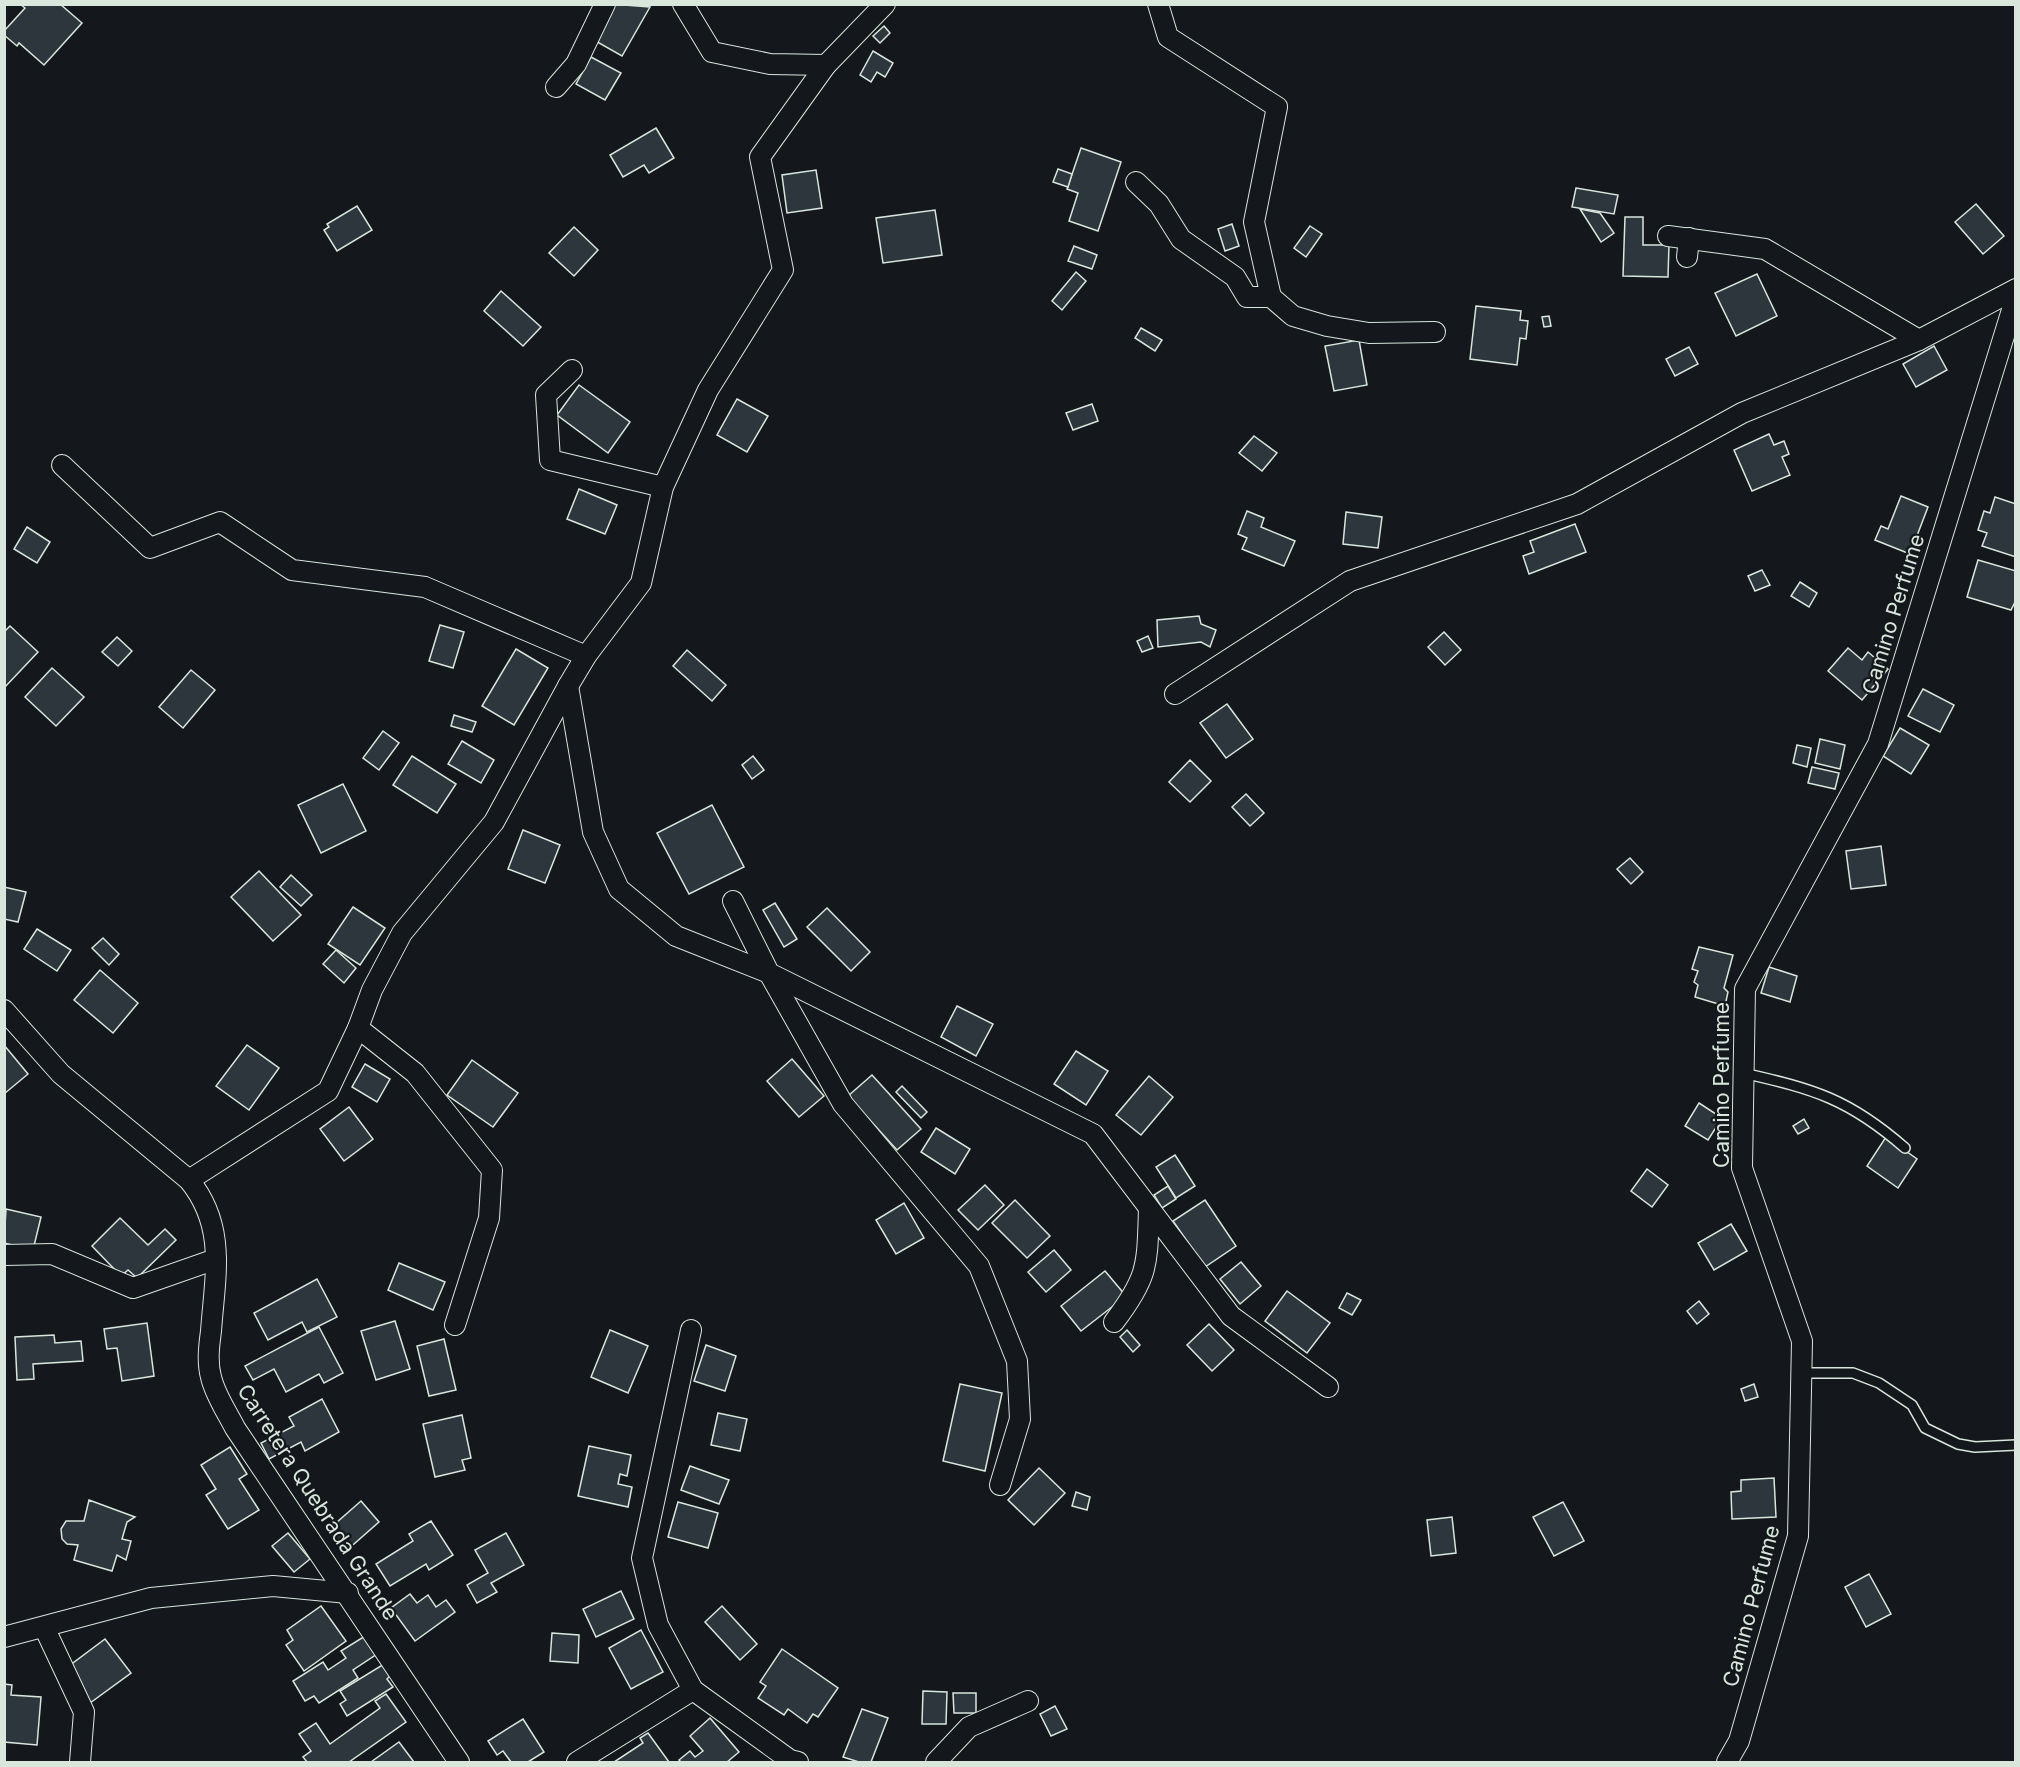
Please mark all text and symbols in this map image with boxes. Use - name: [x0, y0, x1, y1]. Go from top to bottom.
- street label: Camino Perfume: [1857, 531, 1929, 697]
- street label: Camino Perfume: [1709, 1002, 1734, 1168]
- street label: Carretera Quebrada Grande: [232, 1379, 404, 1625]
- street label: Camino Perfume: [1717, 1523, 1785, 1689]

